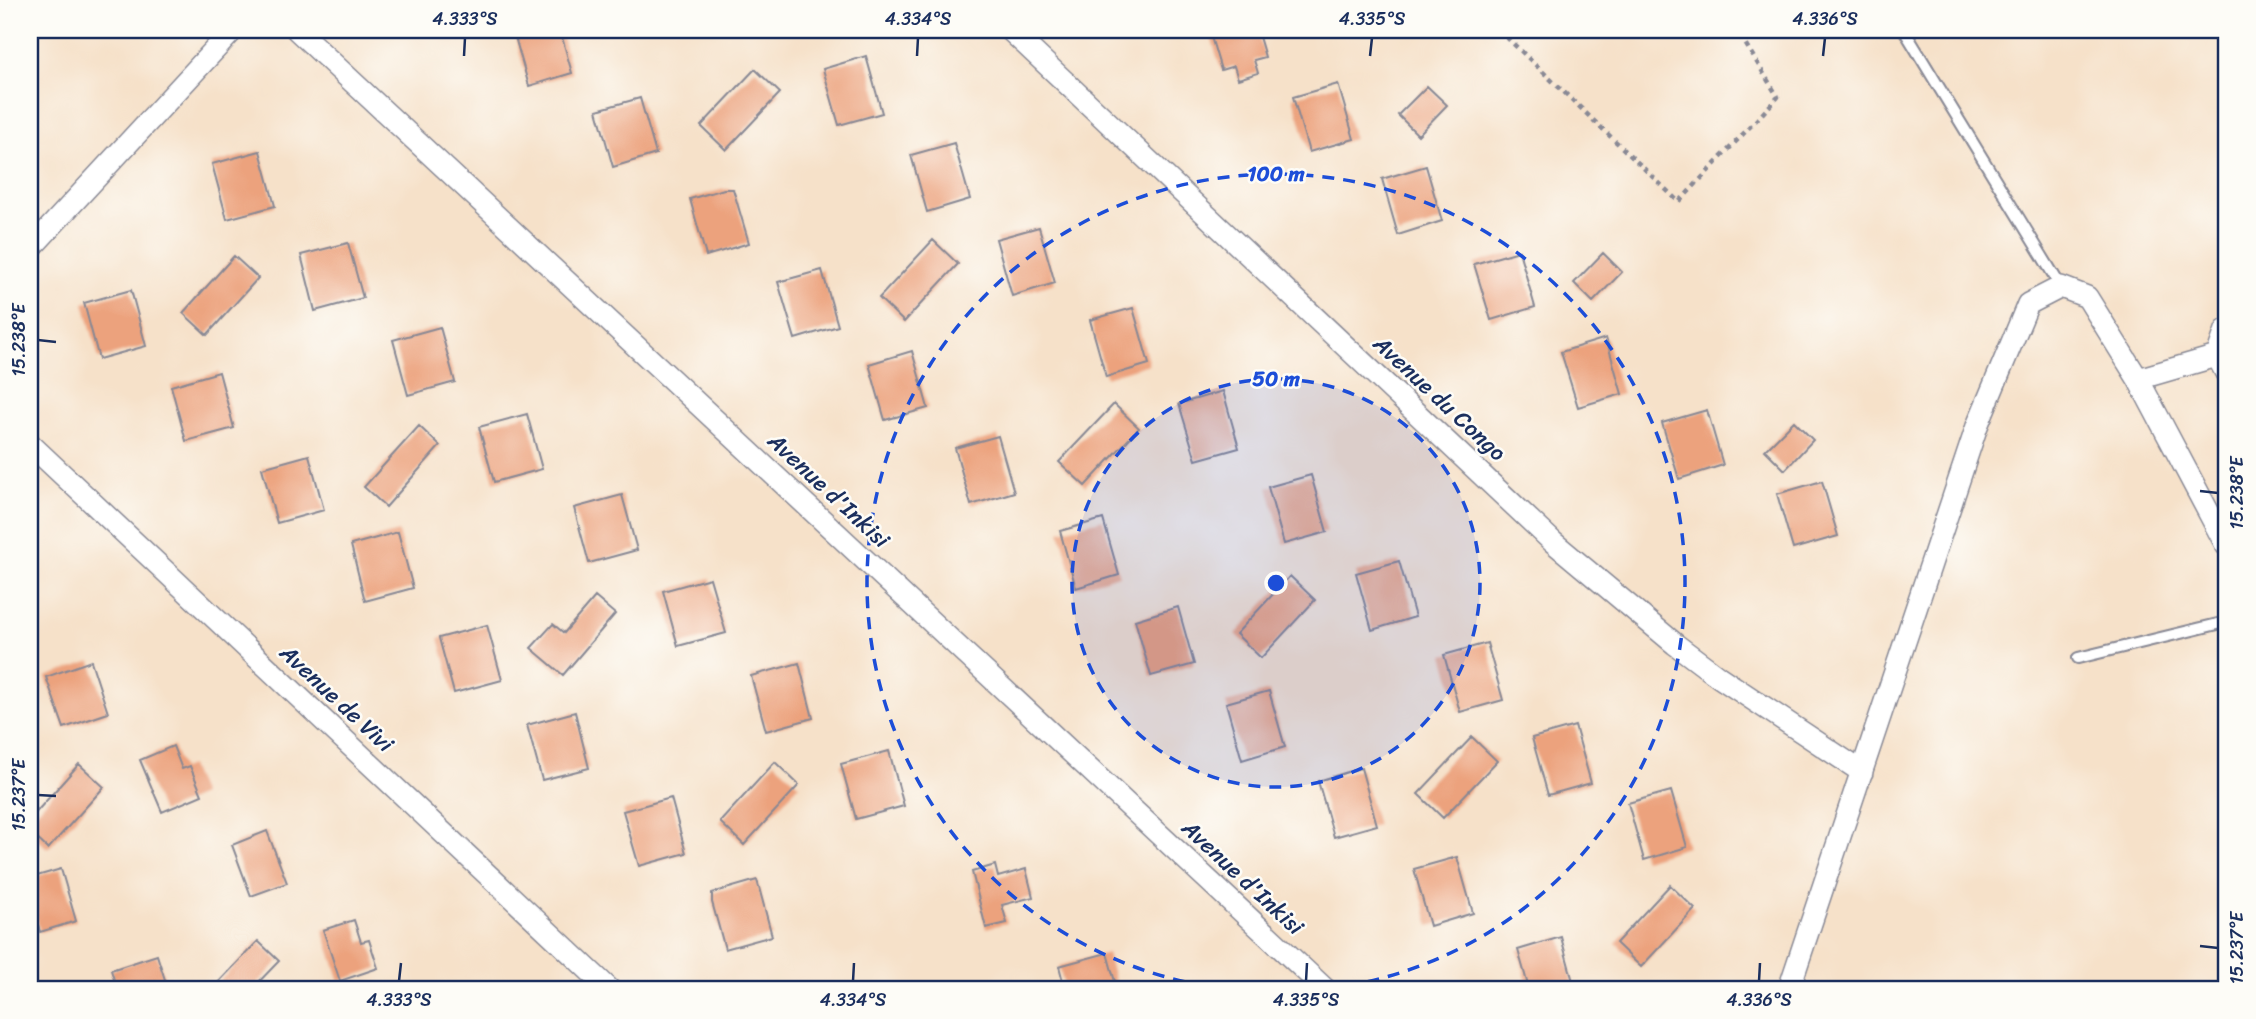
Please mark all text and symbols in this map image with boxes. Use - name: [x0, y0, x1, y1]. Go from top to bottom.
- text: 4.333°S: [432, 3, 498, 35]
- text: 4.334°S: [885, 3, 951, 35]
- text: 4.335°S: [1339, 3, 1405, 35]
- text: 4.336°S: [1792, 3, 1858, 35]
- text: 100 m: [1247, 155, 1305, 193]
- text: 15.238°E: [3, 303, 35, 376]
- street label: Avenue du Congo: [1362, 324, 1516, 472]
- text: 50 m: [1252, 360, 1301, 398]
- street label: Avenue d'Inkisi: [757, 421, 900, 559]
- text: 15.238°E: [2221, 456, 2253, 529]
- centre of rings: [1264, 571, 1288, 595]
- street label: Avenue de Vivi: [269, 633, 404, 763]
- text: 15.237°E: [3, 758, 35, 831]
- street label: Avenue d'Inkisi: [1171, 808, 1314, 946]
- text: 15.237°E: [2221, 911, 2253, 984]
- text: 4.333°S: [366, 984, 432, 1016]
- text: 4.334°S: [820, 984, 886, 1016]
- text: 4.335°S: [1273, 984, 1339, 1016]
- text: 4.336°S: [1726, 984, 1792, 1016]

